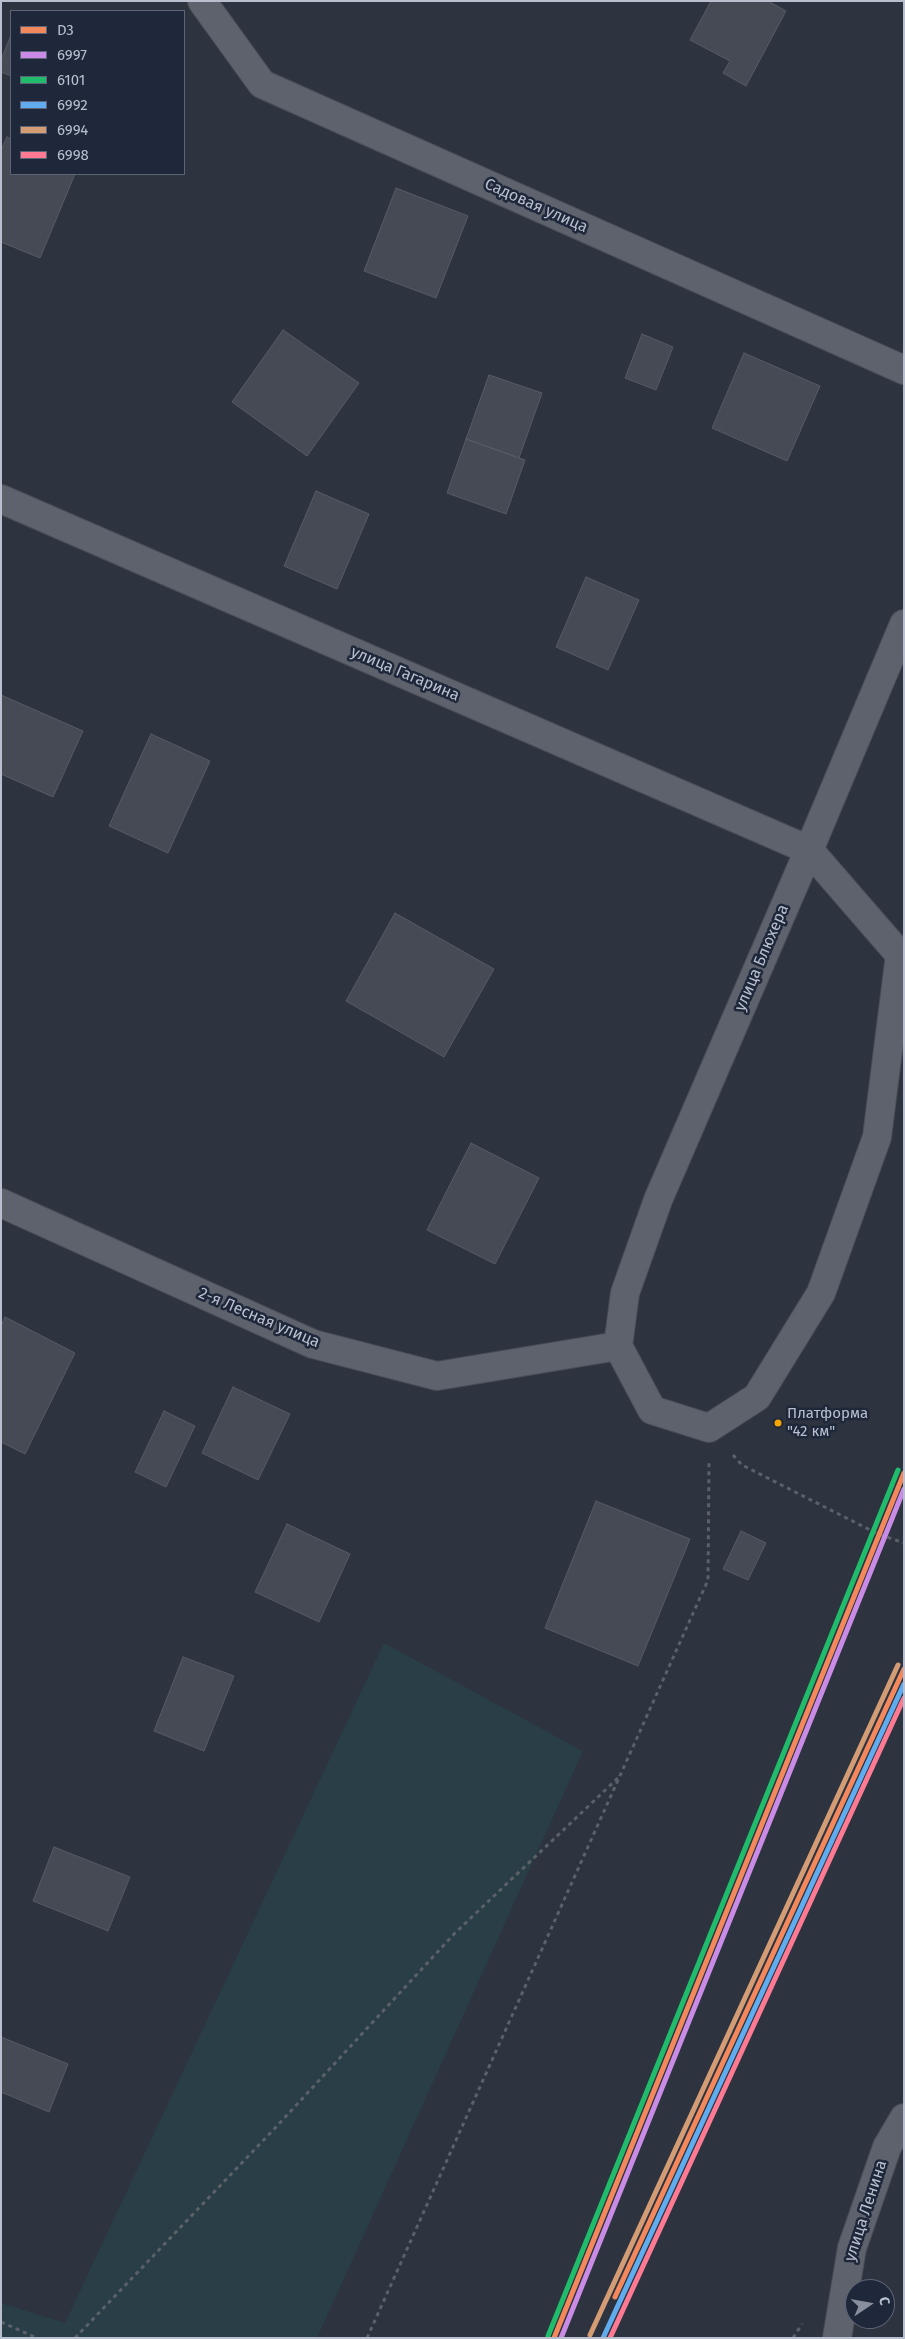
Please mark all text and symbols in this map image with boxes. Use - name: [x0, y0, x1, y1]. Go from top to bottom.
- legend: [10, 10, 185, 175]
- text: D3: [57, 21, 74, 39]
- text: 6997: [57, 46, 87, 64]
- text: 6101: [57, 71, 85, 89]
- text: 6992: [57, 96, 88, 114]
- text: 6994: [57, 121, 88, 139]
- text: 6998: [57, 146, 89, 164]
- street label: Садовая улица: [481, 175, 591, 237]
- street label: улица Гагарина: [348, 642, 462, 706]
- street label: улица Блюхера: [731, 902, 793, 1014]
- street label: 2-я Лесная улица: [195, 1284, 323, 1352]
- place label: Платформа "42 км": [787, 1405, 868, 1440]
- marker: Платформа "42 км": [773, 1418, 783, 1428]
- street label: улица Ленина: [841, 2158, 891, 2264]
- north arrow: [845, 2279, 895, 2329]
- text: С: [875, 2295, 893, 2307]

